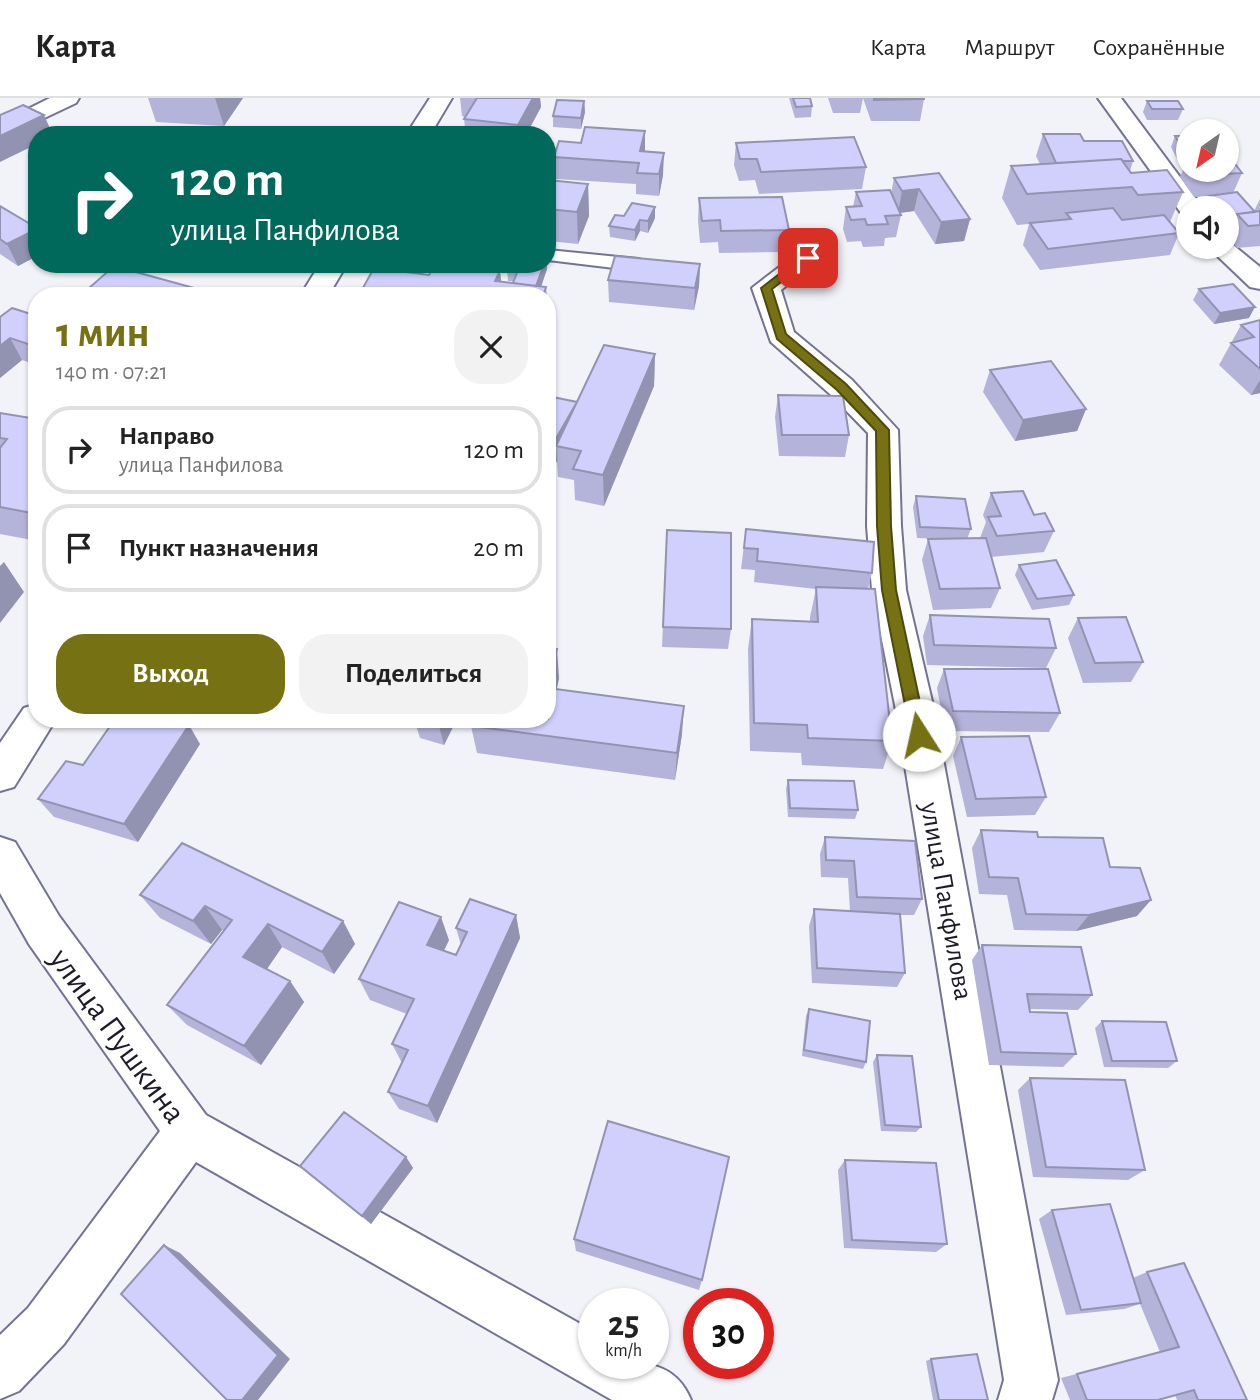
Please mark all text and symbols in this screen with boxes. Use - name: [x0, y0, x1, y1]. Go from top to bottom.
- text: Карта: [35, 31, 116, 64]
- text: Карта: [870, 36, 926, 60]
- text: Маршрут: [964, 36, 1054, 60]
- text: Сохранённые: [1092, 36, 1225, 60]
- north arrow: [1176, 119, 1239, 182]
- map controls: [1176, 119, 1239, 259]
- icon: right: [56, 154, 147, 245]
- text: 120 m: [171, 156, 284, 205]
- button: sound: [1176, 196, 1239, 259]
- text: улица Панфилова: [171, 214, 400, 246]
- pin: [778, 228, 838, 288]
- icon: arrive: [789, 239, 827, 277]
- button: close: [454, 310, 528, 384]
- text: 1 мин: [56, 312, 150, 354]
- text: 140 m · 07:21: [56, 361, 168, 384]
- text: Направо: [119, 423, 214, 449]
- icon: right: [60, 431, 98, 469]
- text: 120 m: [464, 437, 524, 463]
- text: улица Панфилова: [119, 454, 284, 477]
- icon: arrive: [60, 529, 98, 567]
- text: Пункт назначения: [119, 535, 319, 561]
- text: 20 m: [473, 535, 524, 561]
- button: Выход: [56, 634, 285, 714]
- button: Поделиться: [299, 634, 528, 714]
- position arrow: [882, 698, 956, 772]
- street label: улица Панфилова: [915, 799, 977, 1003]
- street label: улица Пушкина: [42, 942, 191, 1130]
- speed limit sign: 30: [683, 1288, 774, 1379]
- text: 25: [608, 1307, 639, 1342]
- text: km/h: [605, 1342, 642, 1360]

